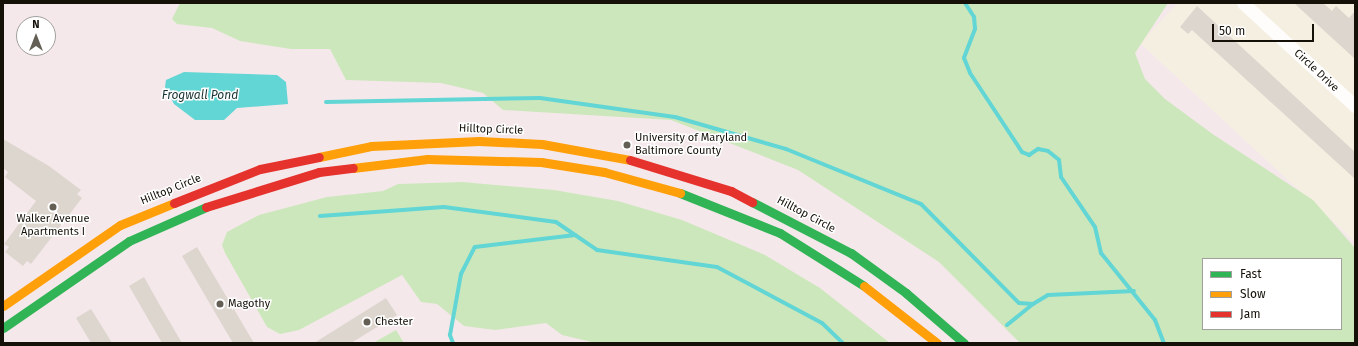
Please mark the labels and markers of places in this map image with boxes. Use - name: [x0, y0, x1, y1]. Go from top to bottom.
- place label: University of Maryland Baltimore County: [635, 132, 747, 158]
- marker: University of Maryland Baltimore County: [622, 140, 632, 150]
- marker: Walker Avenue Apartments I: [48, 202, 58, 212]
- place label: Walker Avenue Apartments I: [16, 213, 90, 239]
- place label: Magothy: [228, 297, 270, 311]
- marker: Magothy: [215, 299, 225, 309]
- place label: Chester: [375, 315, 413, 329]
- marker: Chester: [362, 317, 372, 327]

